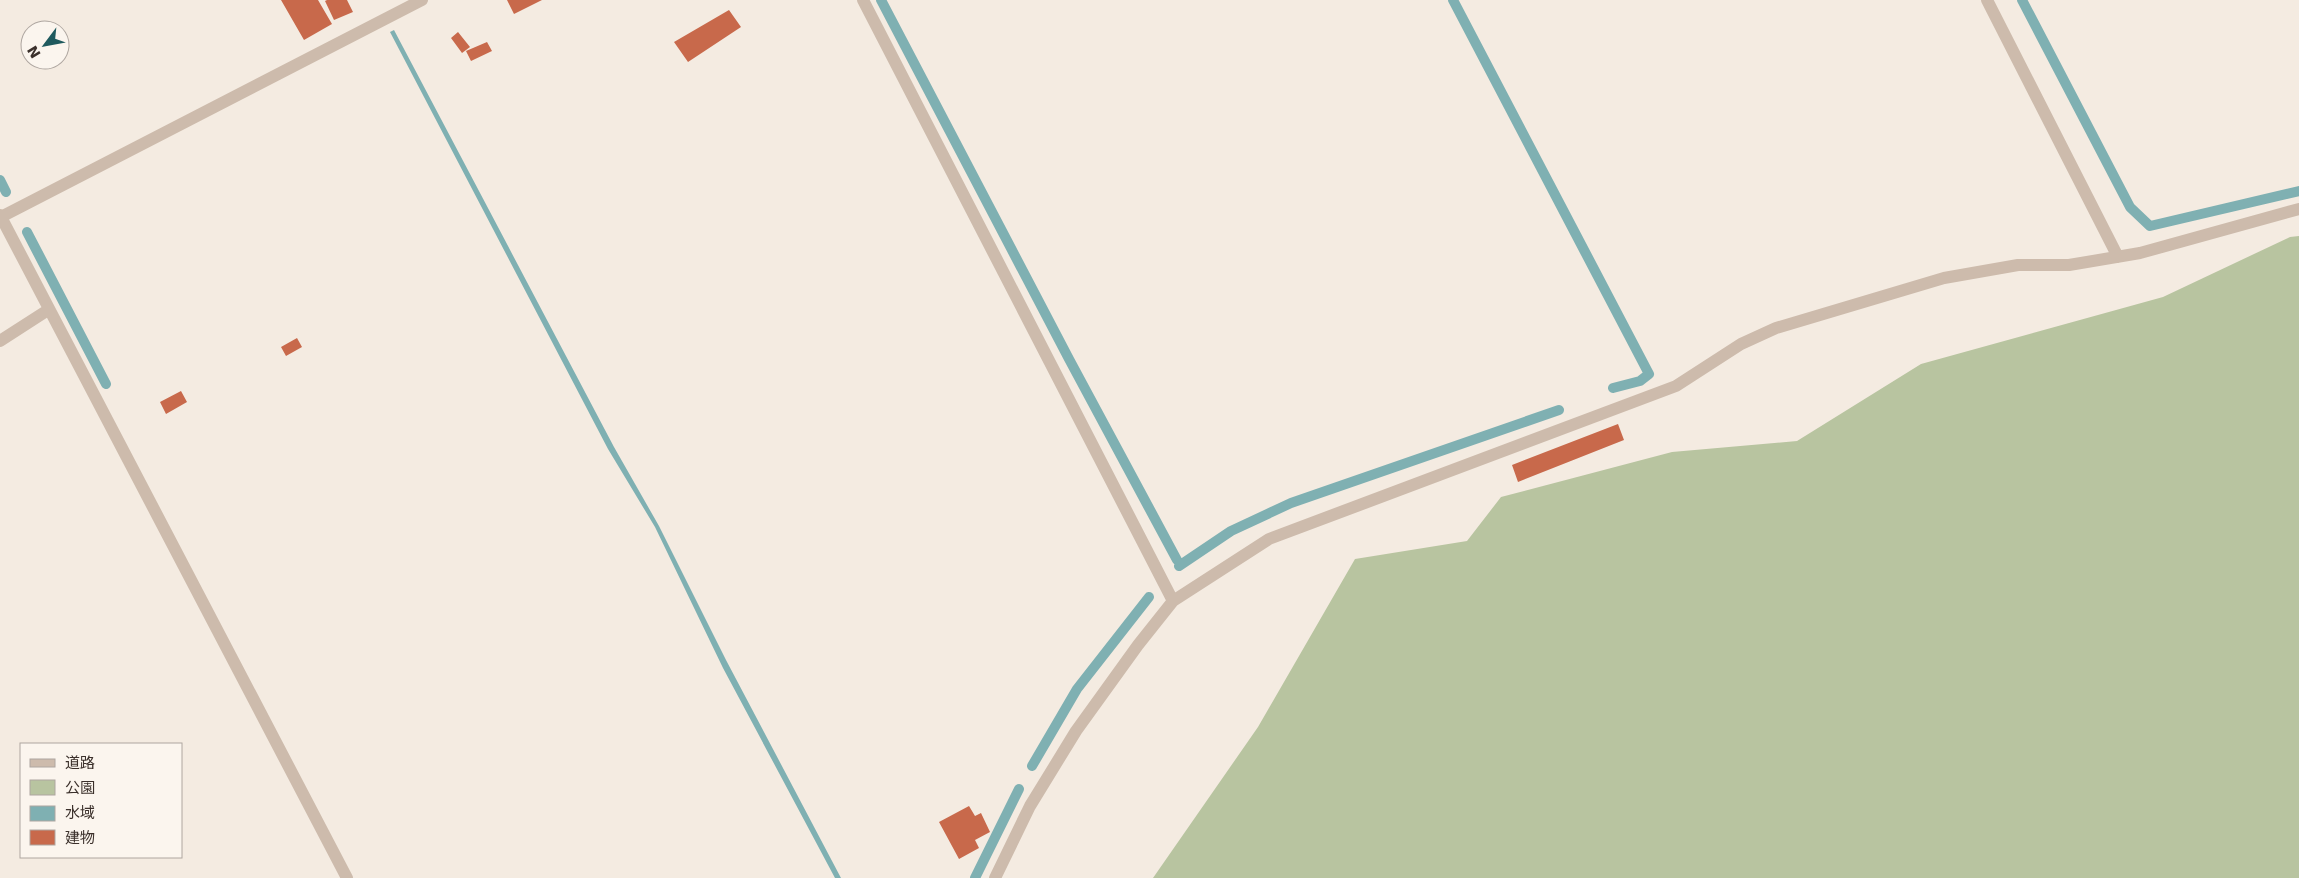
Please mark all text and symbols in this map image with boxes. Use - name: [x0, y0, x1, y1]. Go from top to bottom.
- north arrow: [20, 20, 70, 70]
- text: N: [24, 43, 44, 61]
- legend: [20, 743, 182, 858]
- text: 道路: [65, 754, 95, 772]
- text: 公園: [65, 779, 95, 797]
- text: 水域: [65, 804, 95, 822]
- text: 建物: [65, 829, 95, 847]

